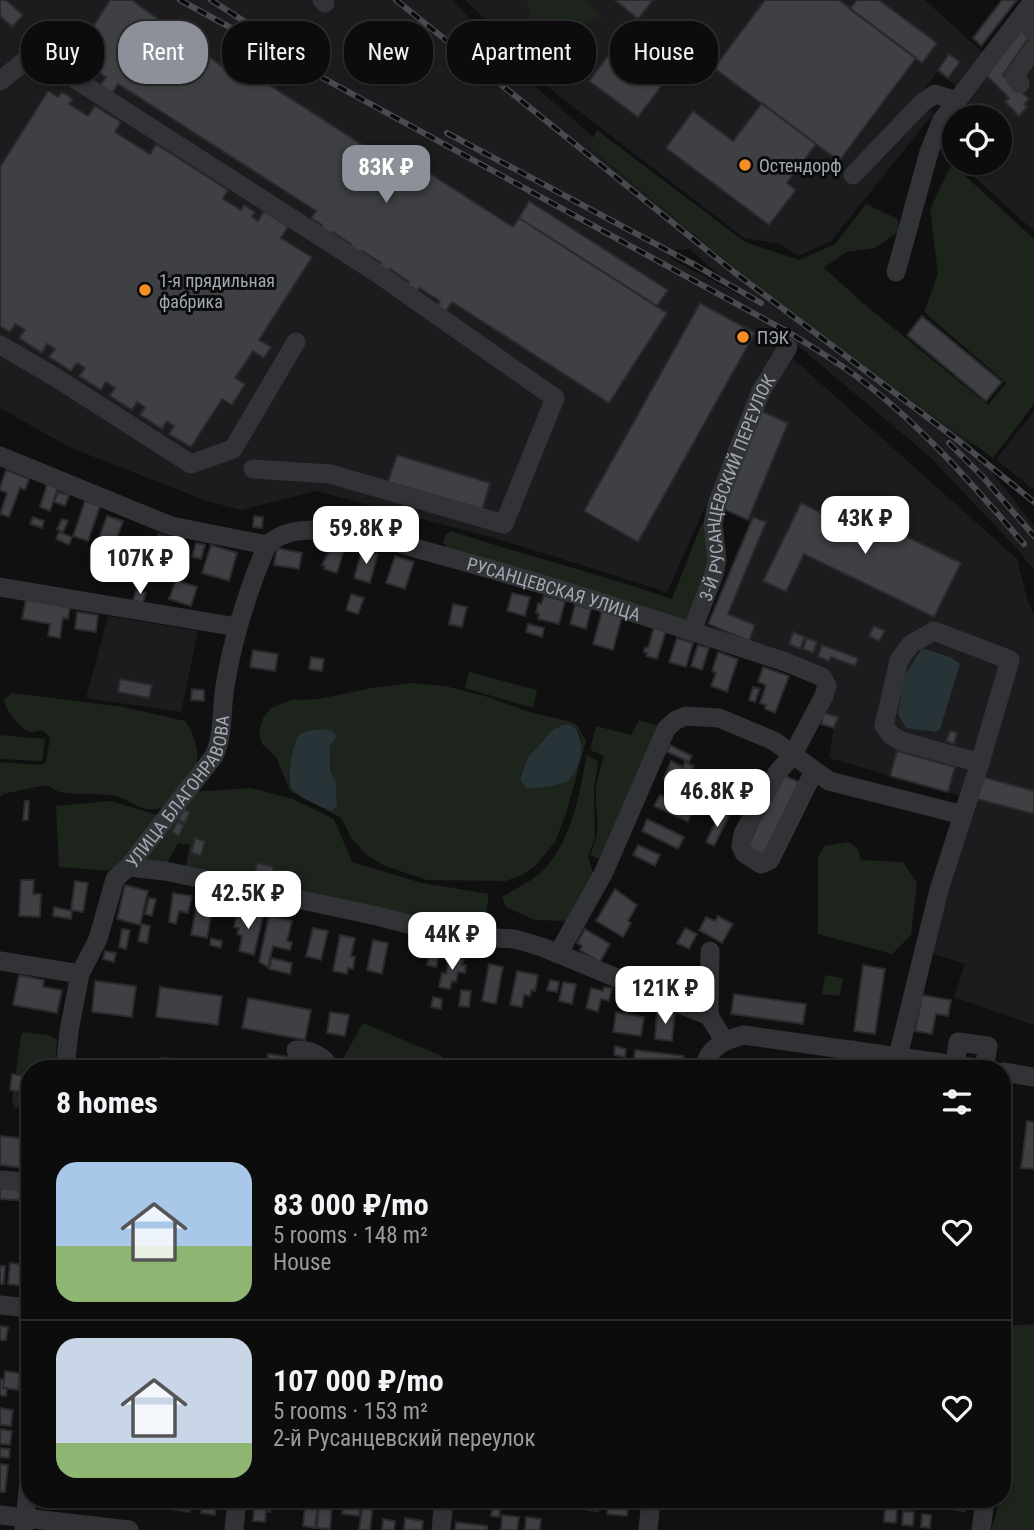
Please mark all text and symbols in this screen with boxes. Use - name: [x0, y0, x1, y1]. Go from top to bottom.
- chip: Buy: [21, 21, 104, 84]
- chip: Rent: [118, 21, 208, 84]
- chip: Filters: [222, 21, 330, 84]
- chip: New: [344, 21, 433, 84]
- chip: Apartment: [447, 21, 596, 84]
- chip: House: [610, 21, 718, 84]
- map controls: [942, 105, 1012, 175]
- button: locate: [942, 105, 1012, 175]
- pin: 83K ₽: [337, 146, 435, 205]
- text: 83K ₽: [358, 154, 414, 181]
- place label: Остендорф: [759, 155, 842, 176]
- marker: Остендорф: [737, 157, 753, 173]
- place label: 1-я прядильная фабрика: [159, 270, 275, 312]
- marker: 1-я прядильная фабрика: [137, 282, 153, 298]
- place label: ПЭК: [757, 327, 789, 348]
- marker: ПЭК: [735, 329, 751, 345]
- street label: 3-Й РУСАНЦЕВСКИЙ ПЕРЕУЛОК: [694, 371, 779, 604]
- pin: 43K ₽: [816, 496, 914, 556]
- text: 43K ₽: [837, 505, 893, 532]
- pin: 59.8K ₽: [301, 506, 431, 566]
- text: 59.8K ₽: [329, 515, 403, 542]
- pin: 107K ₽: [83, 536, 197, 596]
- text: 107K ₽: [106, 545, 174, 572]
- street label: РУСАНЦЕВСКАЯ УЛИЦА: [465, 552, 644, 625]
- street label: УЛИЦА БЛАГОНРАВОВА: [121, 714, 233, 871]
- pin: 46.8K ₽: [652, 770, 782, 829]
- text: 46.8K ₽: [680, 778, 754, 805]
- pin: 42.5K ₽: [183, 872, 313, 931]
- text: 42.5K ₽: [211, 880, 285, 907]
- pin: 44K ₽: [403, 912, 501, 972]
- text: 44K ₽: [424, 921, 480, 948]
- pin: 121K ₽: [608, 967, 722, 1026]
- text: 121K ₽: [631, 975, 699, 1002]
- icon: filters: [938, 1083, 976, 1121]
- text: 8 homes: [56, 1085, 158, 1120]
- text: 83 000 ₽/mo: [273, 1187, 429, 1222]
- icon: home: [112, 1190, 196, 1274]
- icon: heart: [938, 1213, 976, 1251]
- text: 5 rooms · 148 m²: [273, 1222, 428, 1249]
- text: House: [273, 1249, 331, 1276]
- text: 107 000 ₽/mo: [273, 1363, 444, 1398]
- icon: home: [112, 1366, 196, 1450]
- icon: heart: [938, 1389, 976, 1427]
- text: 5 rooms · 153 m²: [273, 1398, 428, 1425]
- text: 2-й Русанцевский переулок: [273, 1425, 535, 1452]

